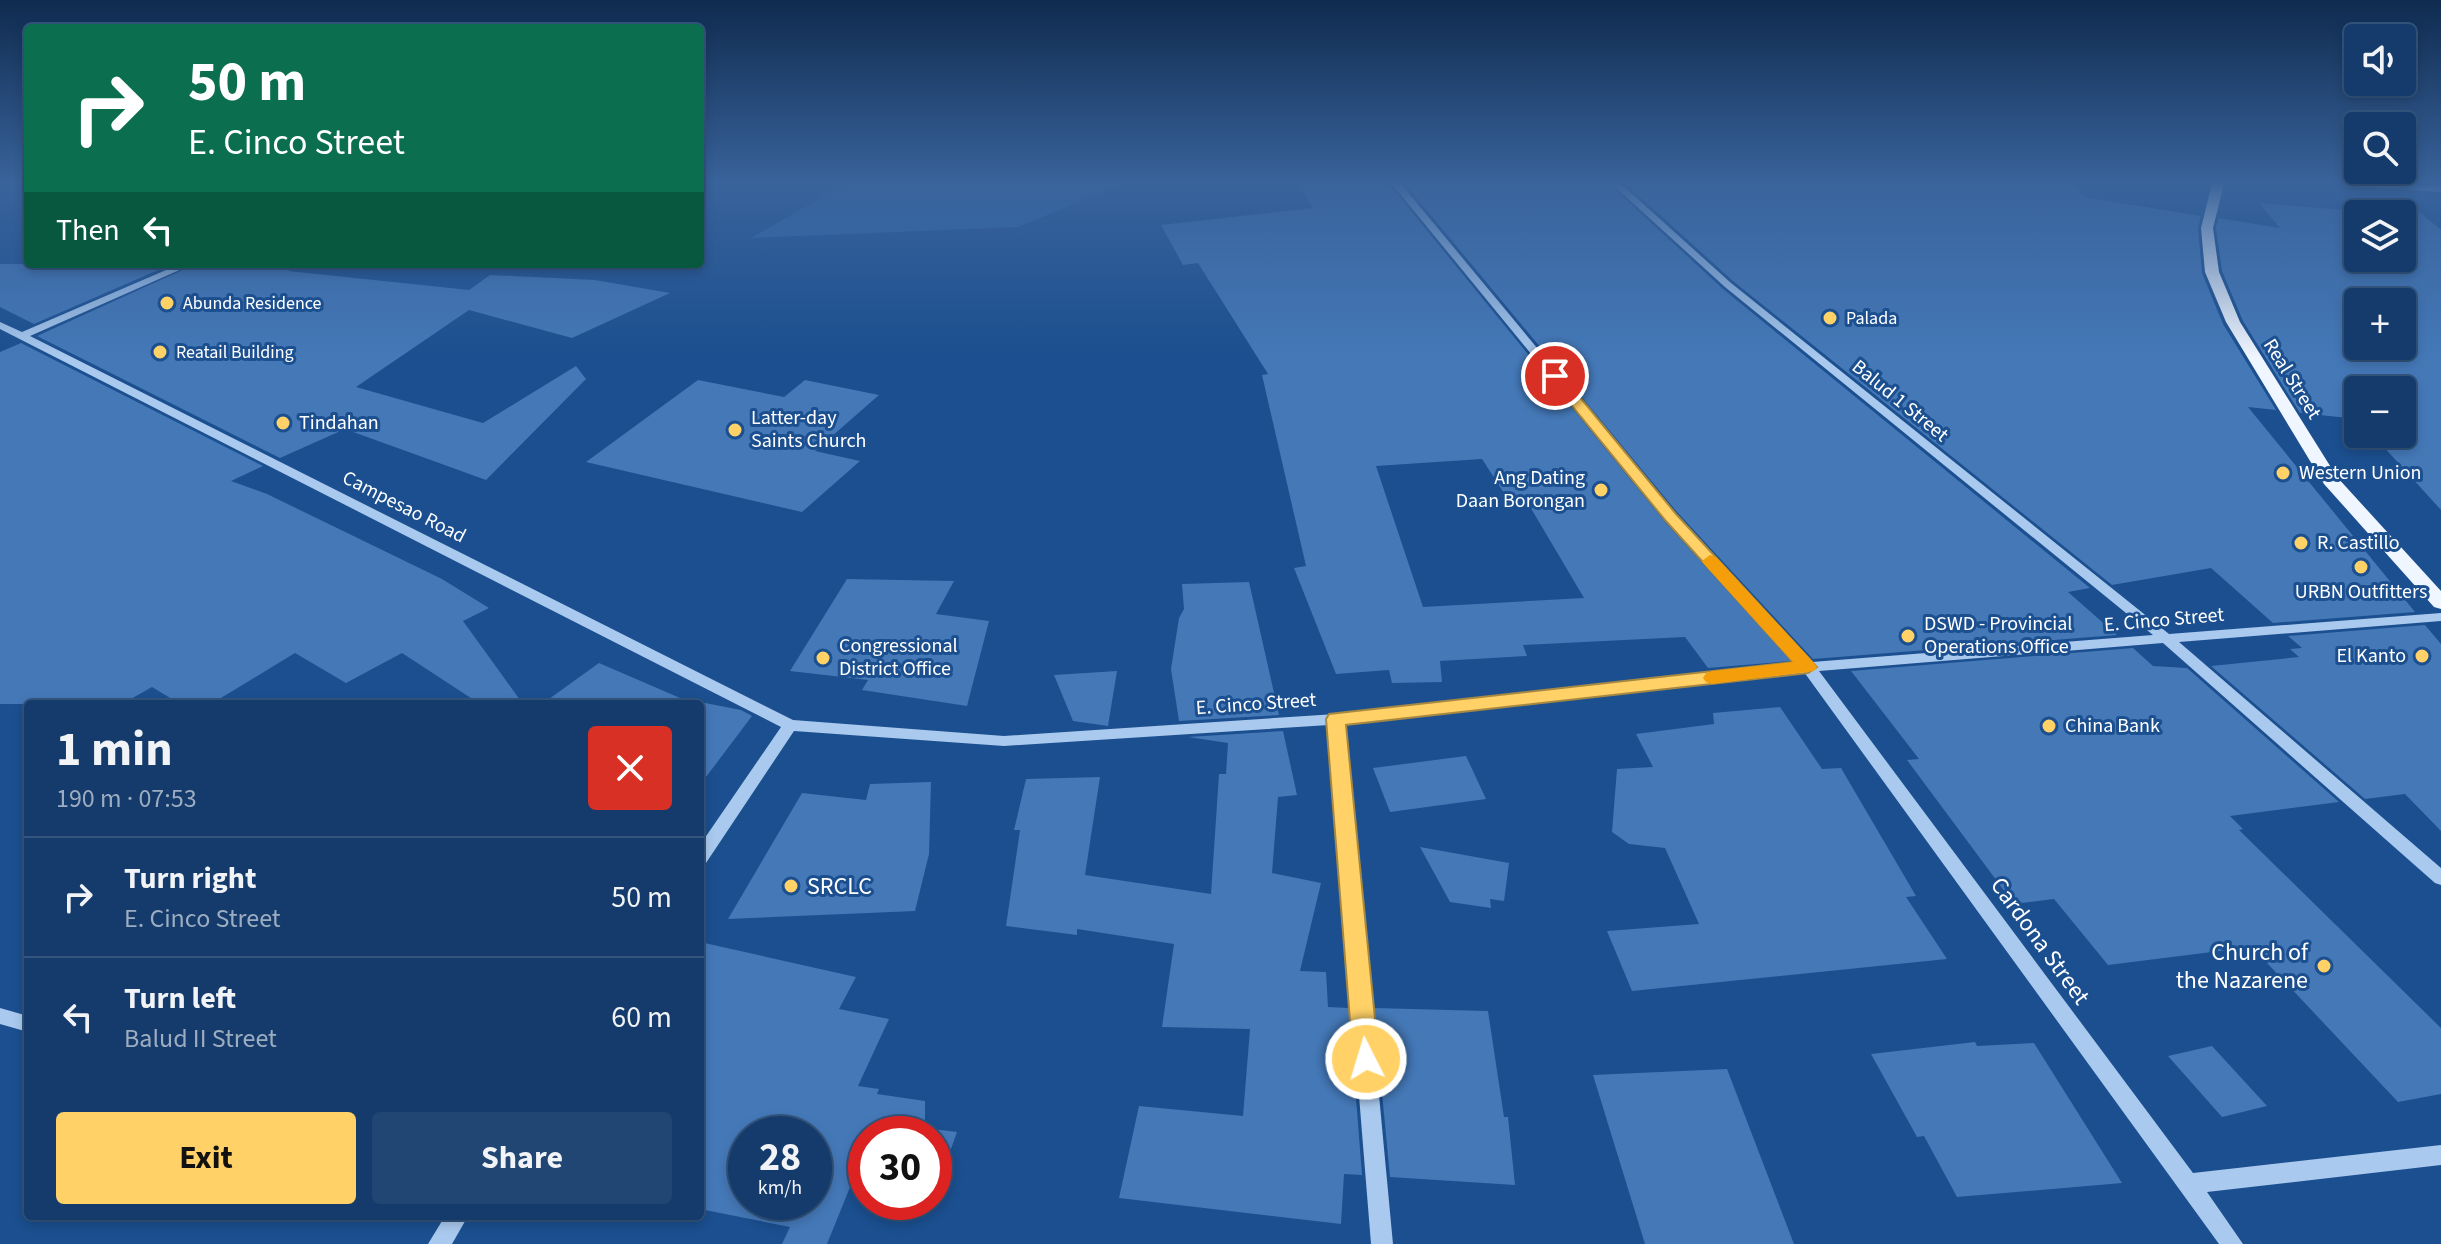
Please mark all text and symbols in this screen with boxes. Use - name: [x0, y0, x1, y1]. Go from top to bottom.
- map controls: [2344, 24, 2416, 448]
- button: sound: [2344, 24, 2416, 96]
- text: 50 m: [188, 43, 306, 122]
- icon: right: [56, 56, 160, 160]
- button: search: [2344, 112, 2416, 184]
- text: E. Cinco Street: [188, 117, 405, 168]
- button: layers: [2344, 200, 2416, 272]
- icon: left: [136, 208, 180, 252]
- text: Then: [56, 209, 120, 252]
- button: +: [2344, 288, 2416, 360]
- place label: Abunda Residence: [183, 291, 322, 316]
- marker: Abunda Residence: [158, 294, 176, 312]
- place label: Palada: [1846, 306, 1897, 331]
- marker: Palada: [1821, 309, 1839, 327]
- street label: Real Street: [2256, 333, 2328, 425]
- place label: Reatail Building: [176, 340, 294, 365]
- pin: [1521, 342, 1589, 410]
- marker: Reatail Building: [151, 343, 169, 361]
- street label: Balud 1 Street: [1846, 353, 1954, 449]
- icon: arrive: [1533, 354, 1577, 398]
- button: −: [2344, 376, 2416, 448]
- place label: Latter-day Saints Church: [751, 404, 866, 455]
- place label: Tindahan: [299, 409, 379, 437]
- marker: Tindahan: [274, 414, 292, 432]
- marker: Latter-day Saints Church: [726, 421, 744, 439]
- place label: Western Union: [2299, 459, 2421, 487]
- street label: Campesao Road: [337, 464, 471, 550]
- place label: Ang Dating Daan Borongan: [1456, 464, 1585, 515]
- marker: Western Union: [2274, 464, 2292, 482]
- marker: Ang Dating Daan Borongan: [1592, 481, 1610, 499]
- place label: R. Castillo: [2317, 529, 2400, 557]
- marker: R. Castillo: [2292, 534, 2310, 552]
- marker: URBN Outfitters: [2352, 558, 2370, 576]
- place label: URBN Outfitters: [2295, 578, 2427, 606]
- street label: E. Cinco Street: [2103, 601, 2225, 639]
- place label: DSWD - Provincial Operations Office: [1924, 610, 2072, 661]
- marker: DSWD - Provincial Operations Office: [1899, 627, 1917, 645]
- place label: Congressional District Office: [839, 632, 958, 683]
- place label: El Kanto: [2336, 642, 2406, 670]
- marker: El Kanto: [2413, 647, 2431, 665]
- marker: Congressional District Office: [814, 649, 832, 667]
- street label: E. Cinco Street: [1195, 686, 1317, 722]
- place label: China Bank: [2065, 712, 2160, 740]
- text: 1 min: [56, 716, 173, 784]
- marker: China Bank: [2040, 717, 2058, 735]
- button: close: [588, 726, 672, 810]
- text: 190 m · 07:53: [56, 780, 197, 817]
- text: Turn right: [124, 857, 256, 900]
- place label: SRCLC: [807, 869, 872, 904]
- street label: Cardona Street: [1982, 870, 2098, 1012]
- icon: right: [56, 875, 100, 919]
- text: 50 m: [611, 876, 672, 919]
- marker: SRCLC: [782, 877, 800, 895]
- text: E. Cinco Street: [124, 900, 281, 937]
- place label: Church of the Nazarene: [2176, 935, 2309, 998]
- marker: Church of the Nazarene: [2315, 957, 2333, 975]
- text: Turn left: [124, 977, 236, 1020]
- icon: left: [56, 995, 100, 1039]
- text: 60 m: [611, 996, 672, 1039]
- position arrow: [1324, 1017, 1408, 1101]
- text: Balud II Street: [124, 1020, 277, 1057]
- button: Exit: [56, 1112, 356, 1204]
- button: Share: [372, 1112, 672, 1204]
- speed limit sign: 30: [848, 1116, 952, 1220]
- text: 28: [759, 1129, 801, 1186]
- text: km/h: [758, 1174, 802, 1202]

